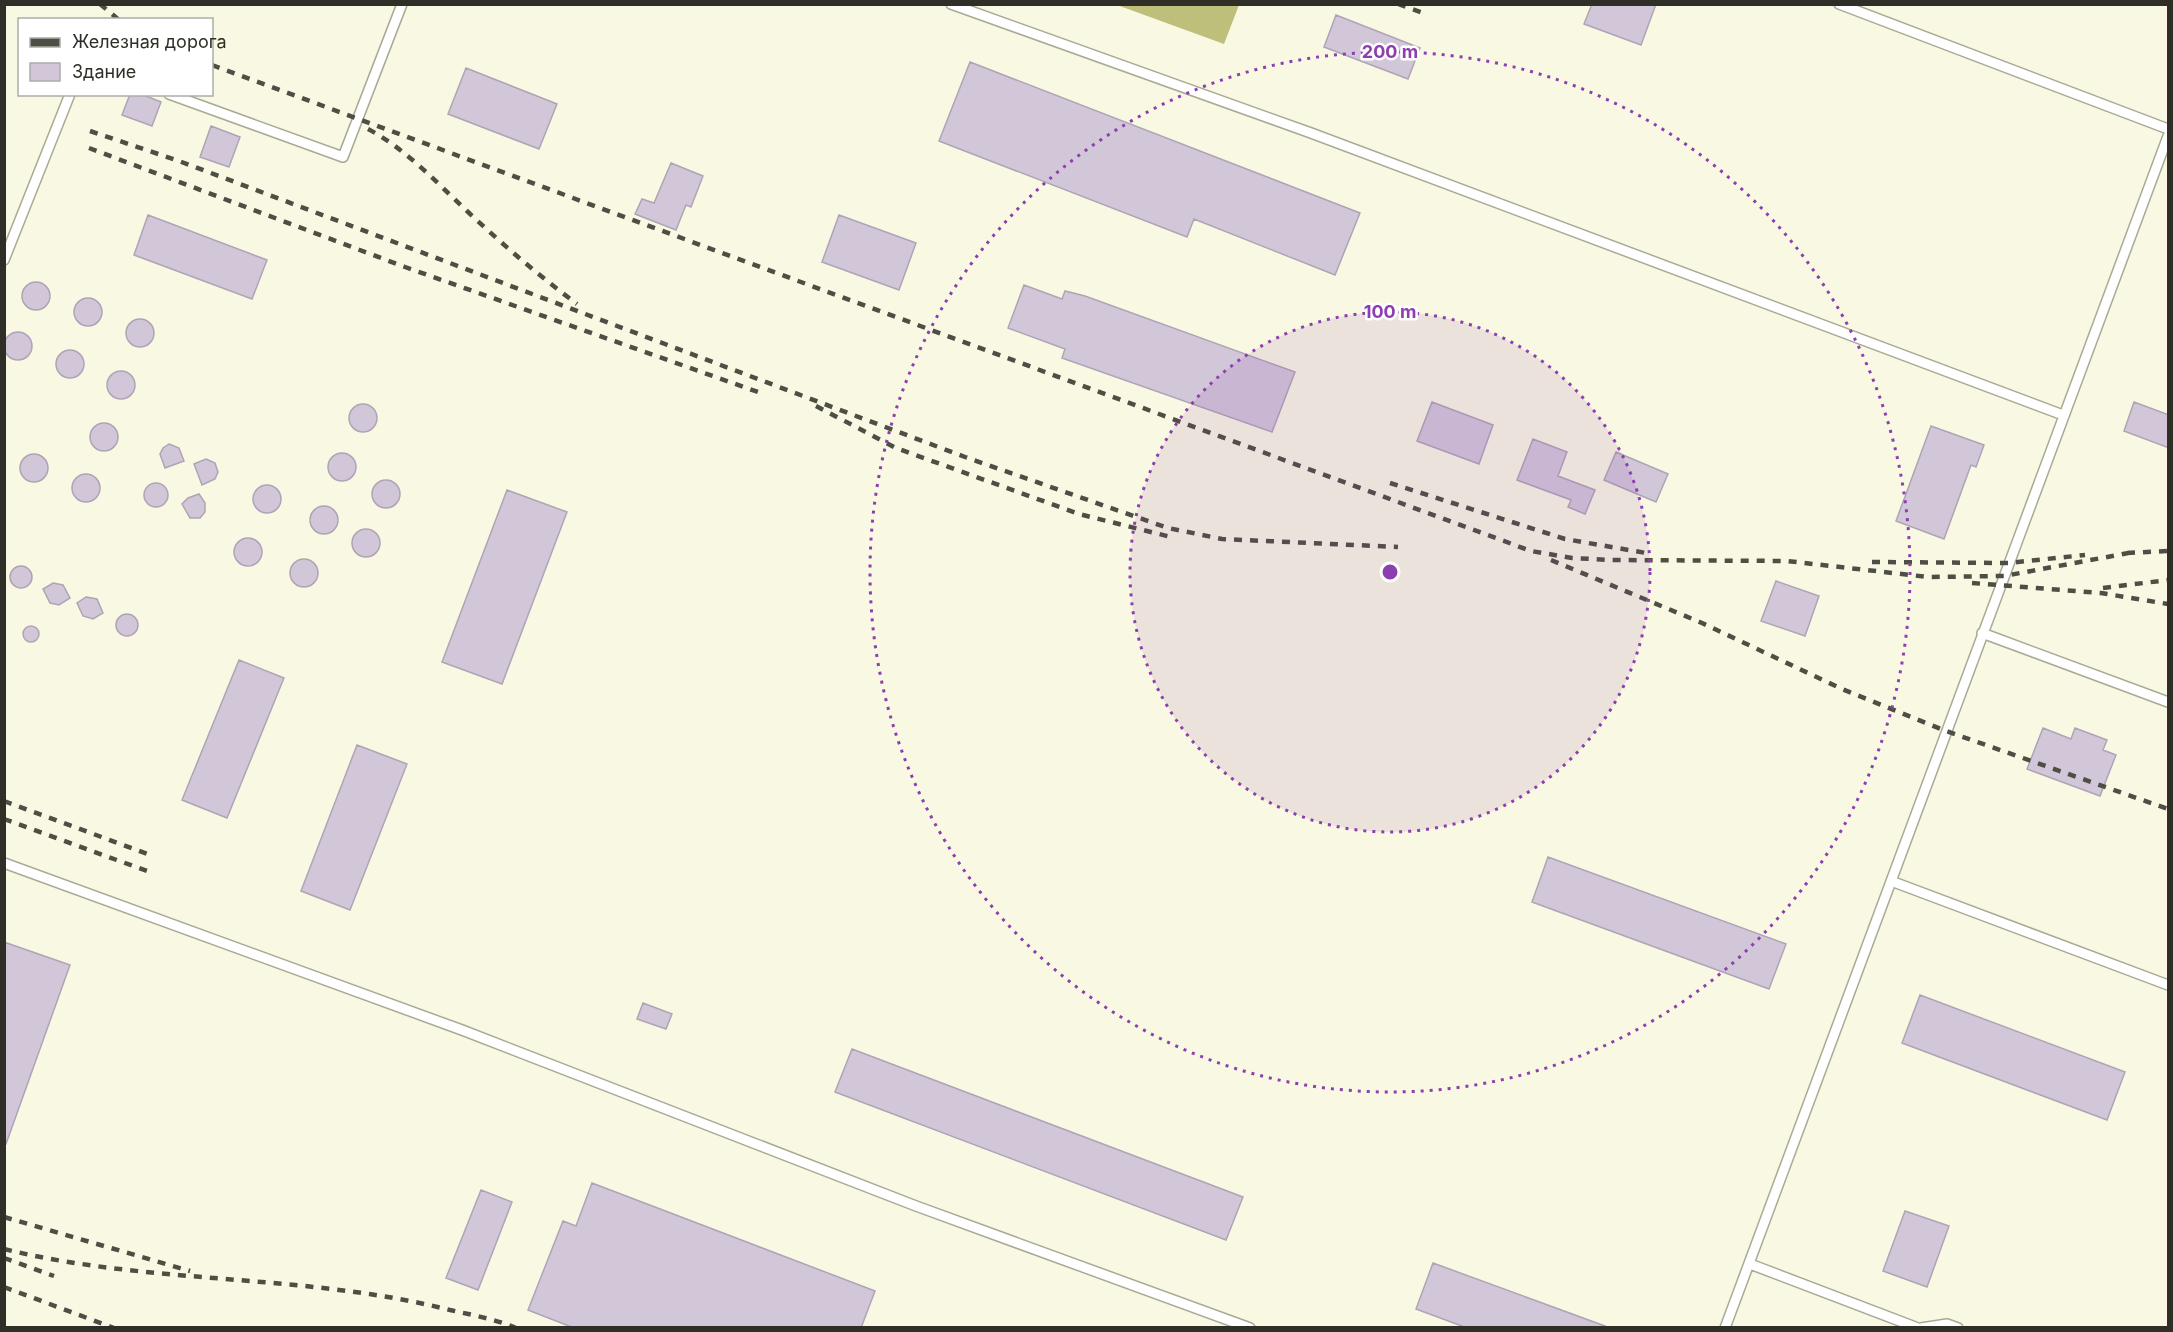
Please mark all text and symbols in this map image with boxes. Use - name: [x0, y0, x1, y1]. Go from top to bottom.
- legend: [18, 18, 213, 96]
- text: Железная дорога: [72, 31, 227, 52]
- text: 200 m: [1362, 41, 1418, 62]
- text: Здание: [72, 61, 136, 82]
- text: 100 m: [1364, 301, 1416, 322]
- centre of rings: [1380, 562, 1400, 582]

